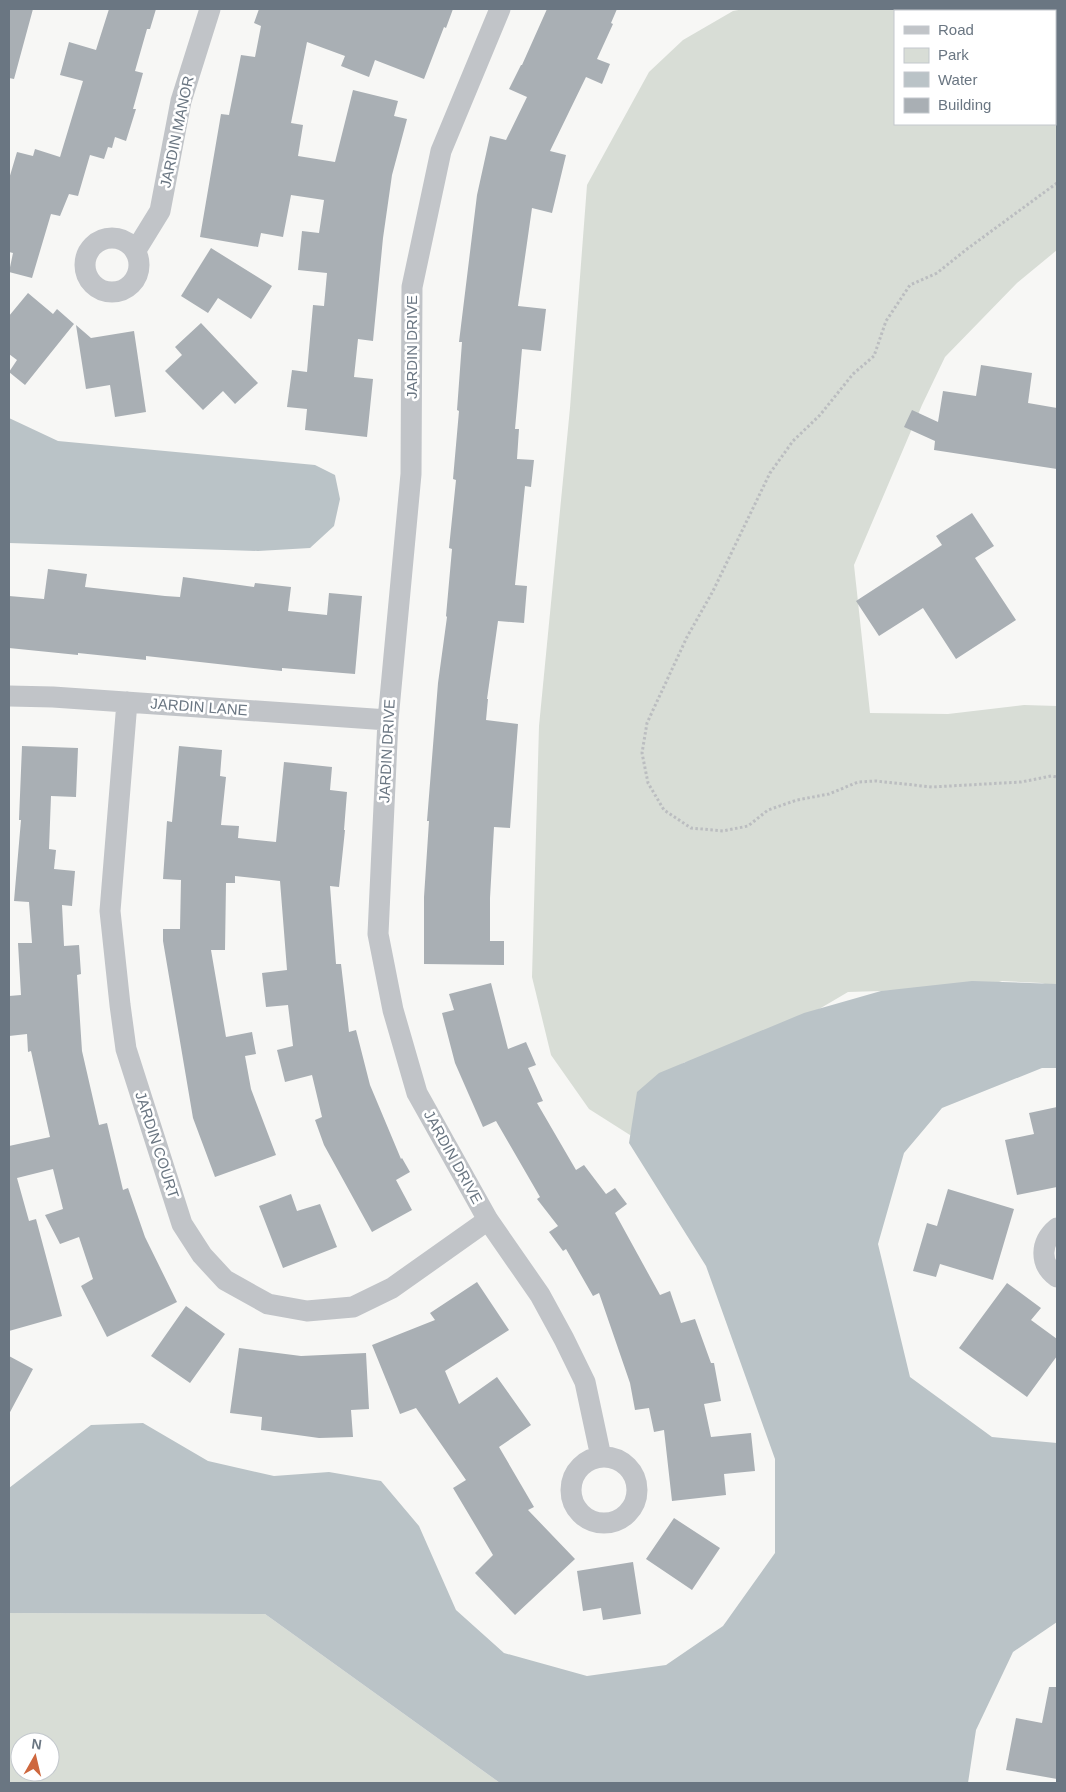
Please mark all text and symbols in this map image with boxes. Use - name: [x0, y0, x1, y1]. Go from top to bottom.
- legend: [894, 10, 1056, 125]
- text: Road: [938, 21, 974, 38]
- text: Park: [938, 46, 969, 63]
- text: Water: [938, 71, 977, 88]
- street label: JARDIN MANOR: [156, 74, 197, 190]
- text: Building: [938, 96, 991, 113]
- street label: JARDIN DRIVE: [403, 295, 420, 399]
- street label: JARDIN LANE: [150, 695, 248, 718]
- street label: JARDIN DRIVE: [375, 699, 398, 803]
- street label: JARDIN COURT: [132, 1089, 183, 1200]
- street label: JARDIN DRIVE: [421, 1107, 486, 1206]
- north arrow: [10, 1732, 60, 1782]
- text: N: [31, 1735, 43, 1753]

